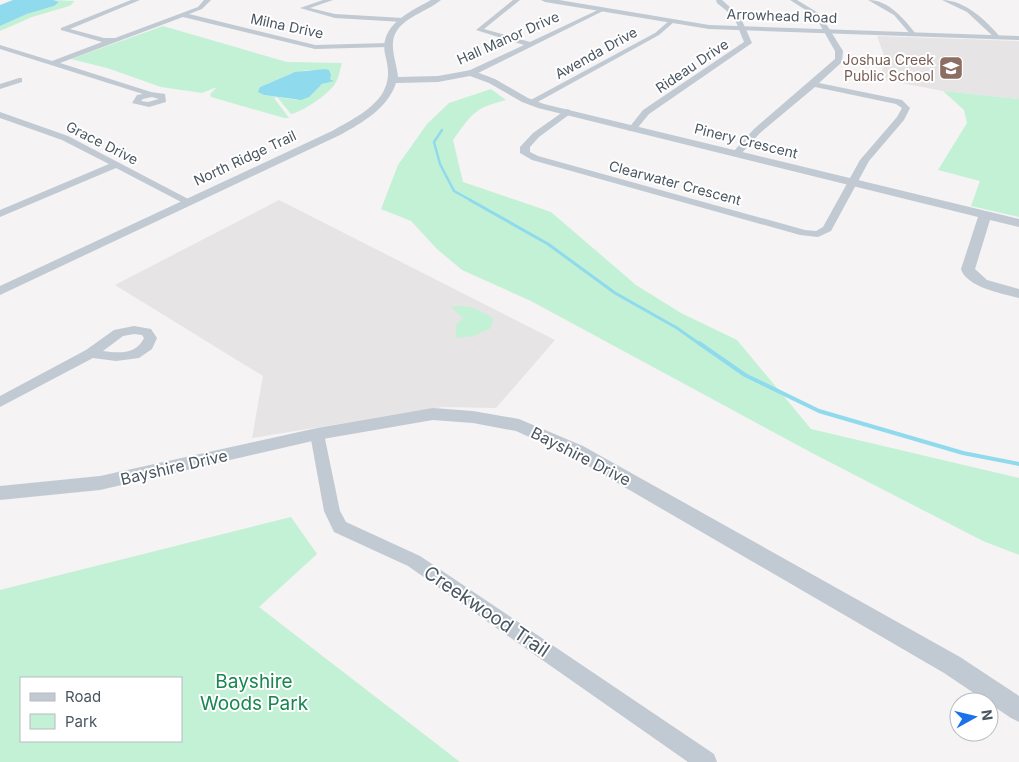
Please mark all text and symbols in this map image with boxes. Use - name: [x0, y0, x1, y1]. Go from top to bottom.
- street label: Arrowhead Road: [726, 5, 838, 26]
- street label: Hall Manor Drive: [454, 7, 562, 68]
- street label: Milna Drive: [249, 9, 325, 42]
- street label: Awenda Drive: [552, 23, 640, 82]
- street label: Rideau Drive: [652, 35, 731, 96]
- place label: Joshua Creek Public School: [843, 51, 934, 84]
- school or university icon: Joshua Creek Public School: [938, 55, 964, 81]
- street label: Grace Drive: [63, 117, 141, 168]
- street label: Pinery Crescent: [693, 119, 800, 162]
- street label: North Ridge Trail: [191, 126, 299, 189]
- street label: Clearwater Crescent: [607, 157, 743, 208]
- street label: Bayshire Drive: [528, 422, 634, 490]
- street label: Bayshire Drive: [119, 445, 229, 489]
- street label: Creekwood Trail: [420, 561, 554, 662]
- park label: Bayshire Woods Park: [200, 670, 309, 715]
- legend: [20, 677, 182, 742]
- text: Road: [65, 687, 101, 706]
- north arrow: [949, 692, 999, 742]
- text: N: [978, 709, 997, 722]
- text: Park: [65, 712, 98, 731]

